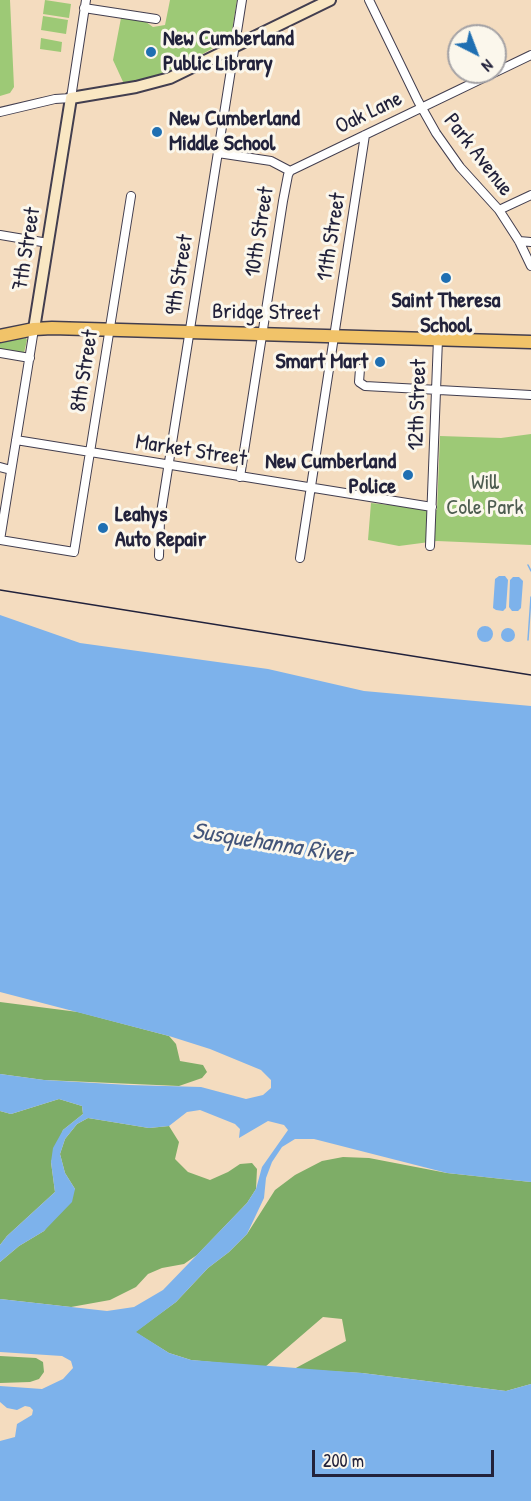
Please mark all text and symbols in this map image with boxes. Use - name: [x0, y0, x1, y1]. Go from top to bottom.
- north arrow: [447, 24, 507, 84]
- place label: New Cumberland Public Library: [163, 26, 294, 78]
- marker: New Cumberland Public Library: [144, 45, 158, 59]
- text: N: [477, 55, 498, 77]
- street label: Oak Lane: [332, 86, 406, 140]
- place label: New Cumberland Middle School: [169, 106, 300, 158]
- street label: Park Avenue: [438, 108, 518, 202]
- marker: New Cumberland Middle School: [150, 125, 164, 139]
- street label: 10th Street: [240, 185, 280, 279]
- street label: 11th Street: [312, 191, 352, 283]
- street label: 7th Street: [7, 205, 47, 293]
- street label: 9th Street: [161, 233, 199, 317]
- marker: Saint Theresa School: [439, 271, 453, 285]
- place label: Saint Theresa School: [392, 288, 500, 340]
- street label: Bridge Street: [212, 299, 320, 327]
- street label: 8th Street: [66, 328, 104, 414]
- place label: Smart Mart: [275, 349, 368, 375]
- marker: Smart Mart: [373, 355, 387, 369]
- street label: 12th Street: [403, 359, 433, 451]
- street label: Market Street: [134, 429, 248, 473]
- place label: New Cumberland Police: [265, 449, 396, 500]
- marker: New Cumberland Police: [401, 468, 415, 482]
- park label: Will Cole Park: [446, 470, 524, 522]
- place label: Leahys Auto Repair: [115, 502, 206, 554]
- marker: Leahys Auto Repair: [96, 521, 110, 535]
- water label: Susquehanna River: [190, 817, 354, 871]
- scale bar: [315, 1438, 496, 1476]
- text: 200 m: [323, 1448, 364, 1473]

